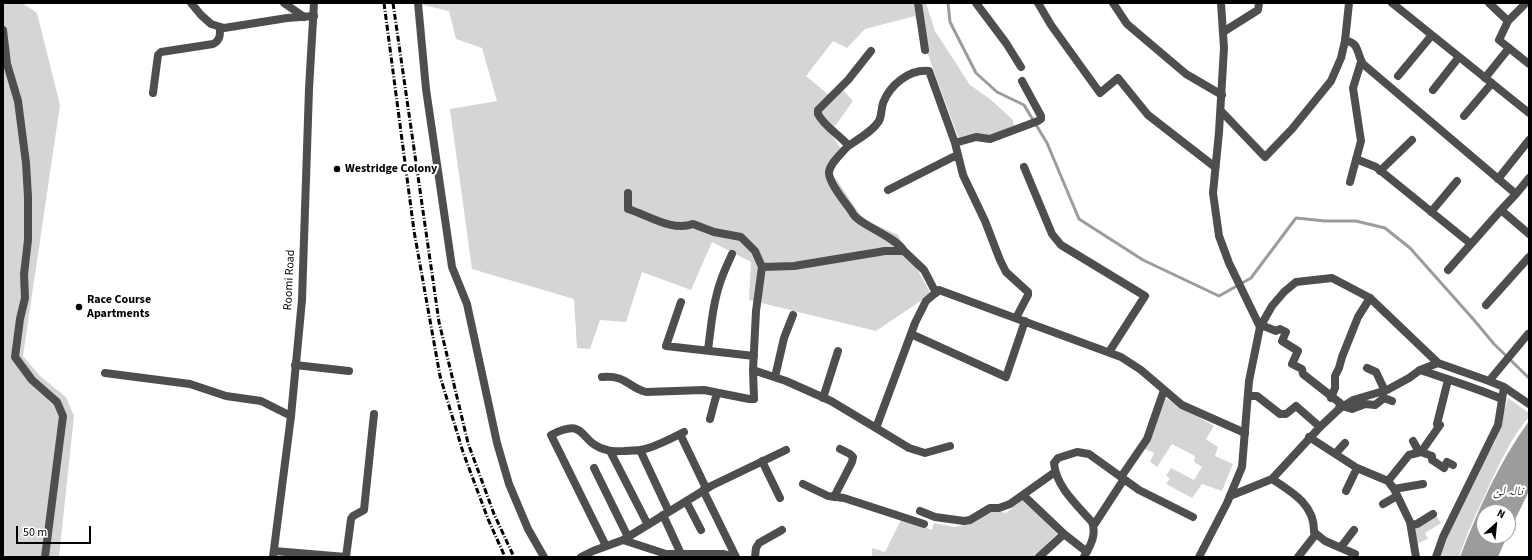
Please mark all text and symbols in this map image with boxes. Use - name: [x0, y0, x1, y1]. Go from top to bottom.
- place label: Westridge Colony: [345, 162, 437, 176]
- marker: Westridge Colony: [332, 164, 342, 174]
- street label: Roomi Road: [281, 249, 299, 311]
- place label: Race Course Apartments: [87, 293, 151, 321]
- marker: Race Course Apartments: [74, 302, 84, 312]
- water label: نالہ لئ: [1493, 484, 1523, 500]
- north arrow: [1476, 504, 1516, 544]
- text: N: [1495, 505, 1508, 522]
- scale bar: [18, 518, 93, 544]
- text: 50 m: [23, 524, 47, 541]

